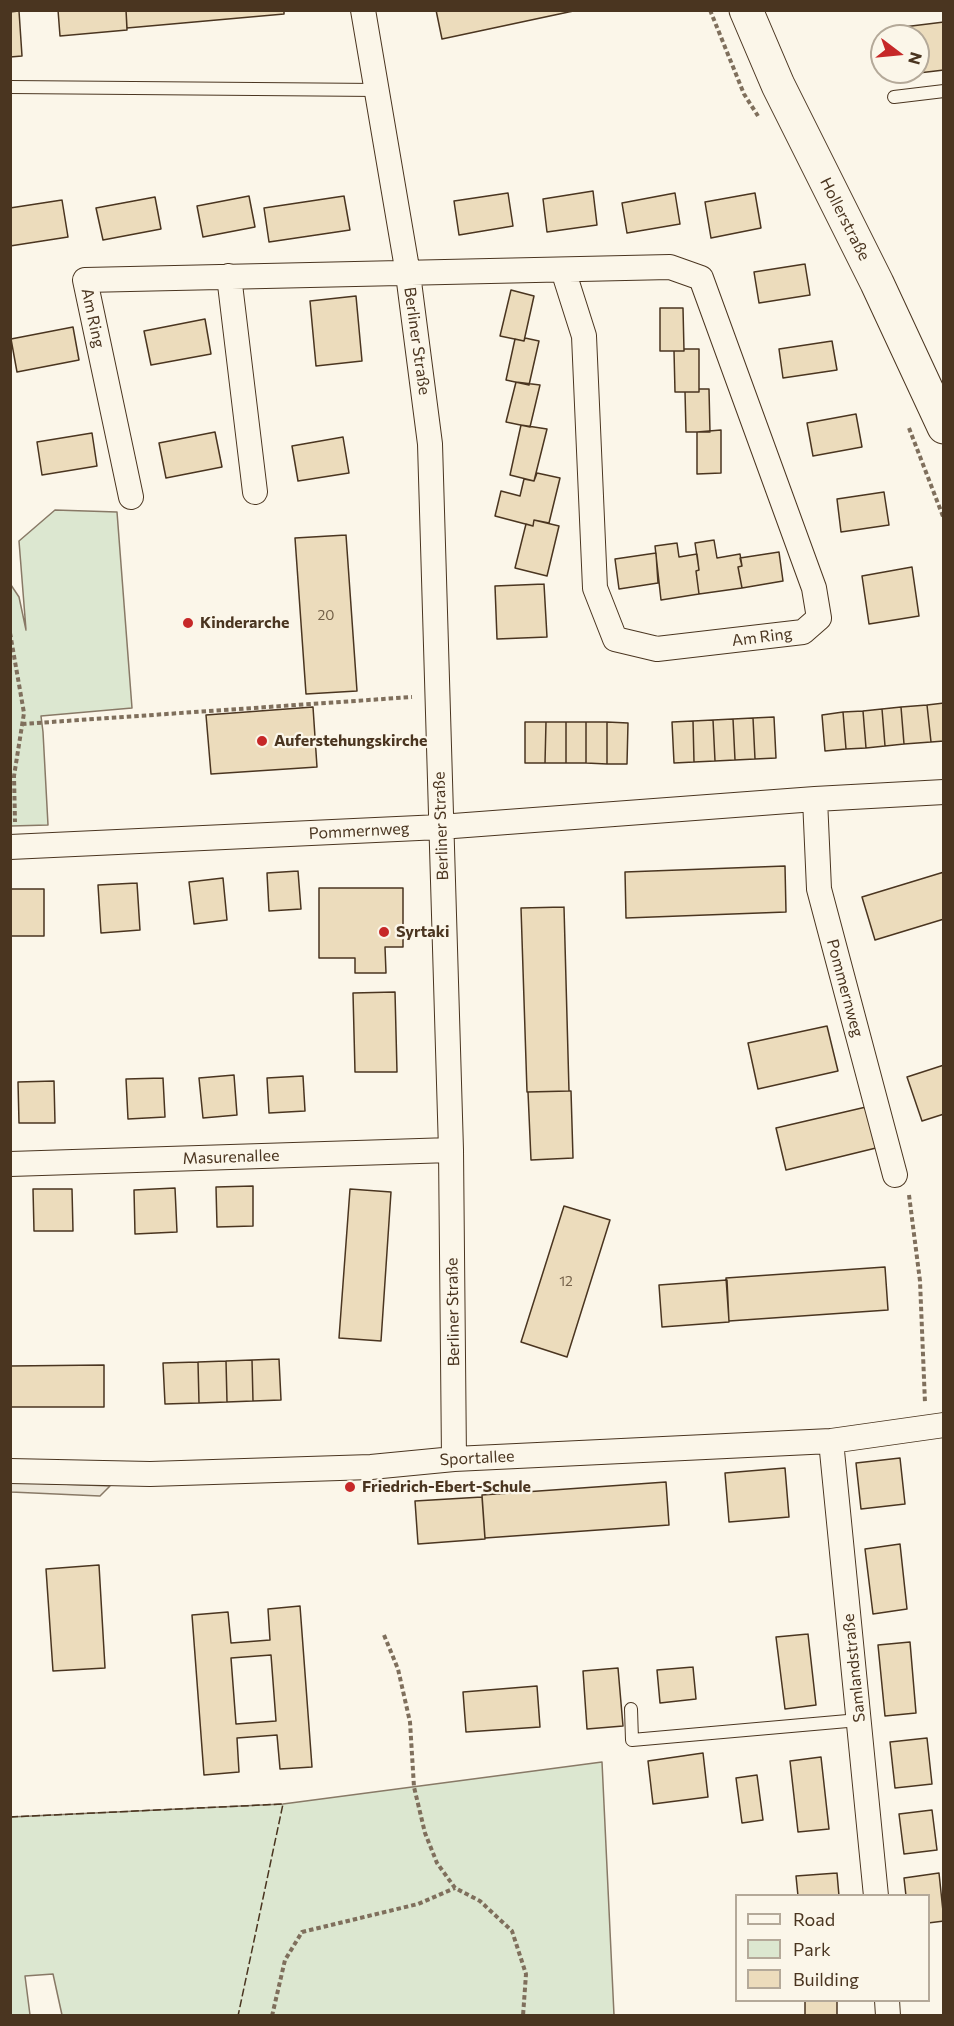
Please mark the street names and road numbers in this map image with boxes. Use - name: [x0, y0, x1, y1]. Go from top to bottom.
- street label: Hollerstraße: [816, 174, 874, 264]
- street label: Am Ring: [77, 286, 109, 350]
- street label: Berliner Straße: [400, 286, 434, 396]
- street label: Am Ring: [731, 624, 793, 650]
- street label: Berliner Straße: [430, 771, 452, 881]
- street label: Pommernweg: [308, 819, 410, 843]
- street label: Pommernweg: [823, 937, 867, 1039]
- street label: Masurenallee: [182, 1146, 280, 1168]
- street label: Berliner Straße: [442, 1257, 464, 1367]
- street label: Sportallee: [439, 1446, 515, 1470]
- street label: Samlandstraße: [839, 1613, 869, 1723]

